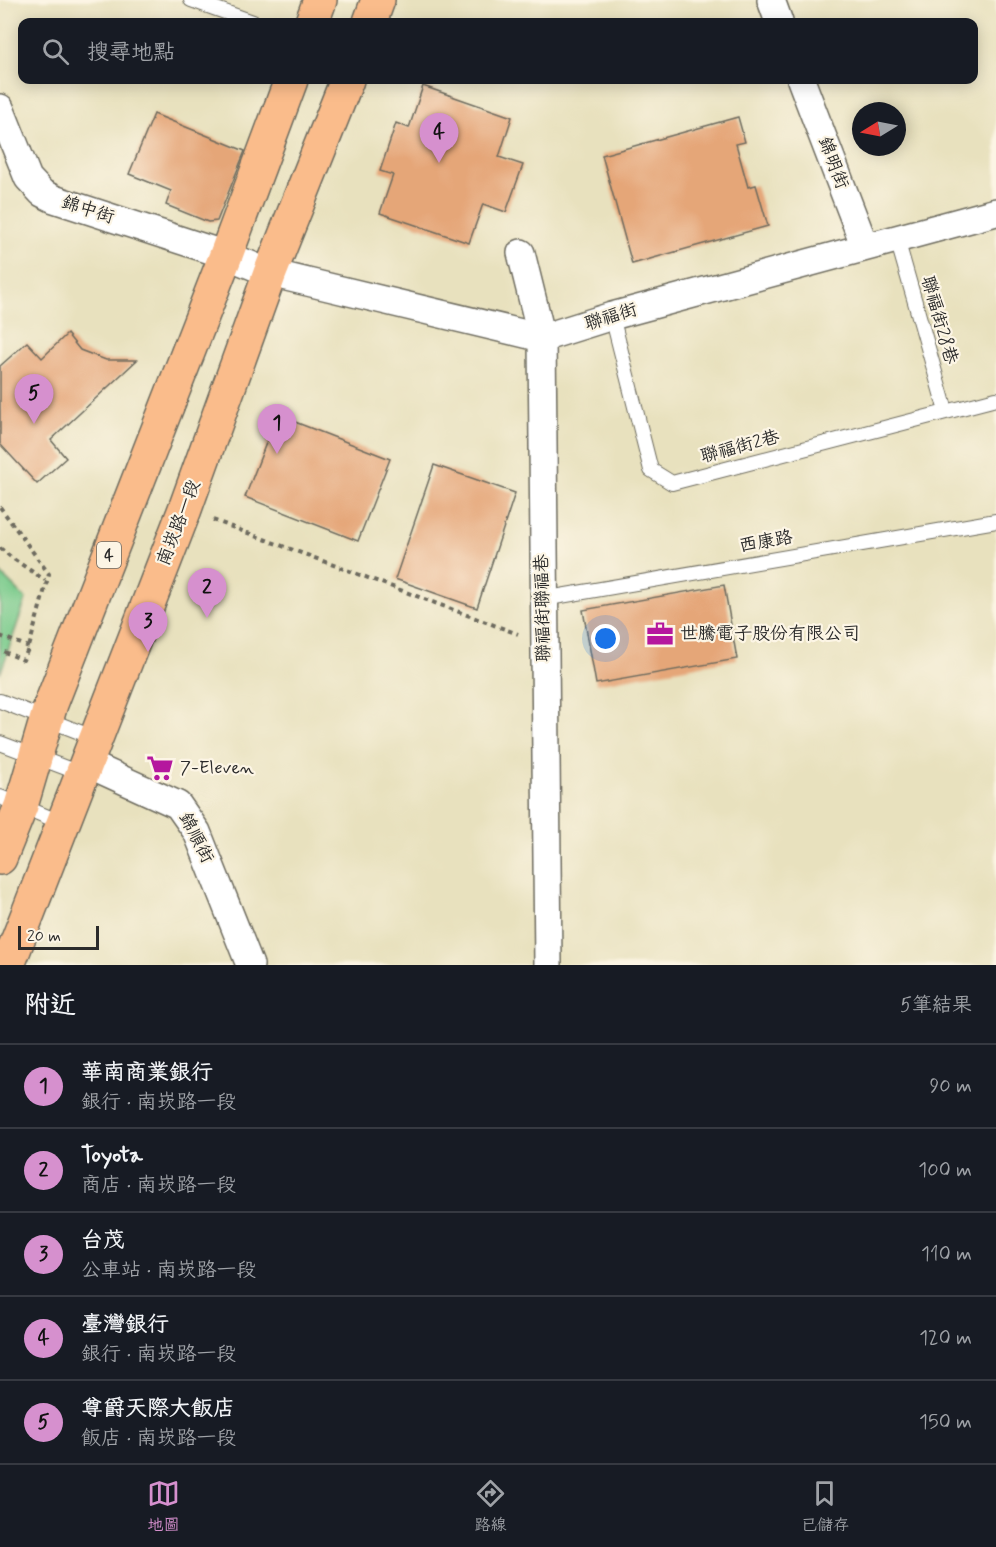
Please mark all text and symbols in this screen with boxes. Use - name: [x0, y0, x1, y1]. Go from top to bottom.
- search box: [18, 18, 978, 84]
- icon: search: [39, 35, 72, 68]
- text: 搜尋地點: [87, 39, 175, 67]
- north arrow: [852, 102, 906, 156]
- pin: 4: [420, 114, 458, 163]
- street label: 錦明街: [812, 133, 854, 193]
- street label: 錦中街: [59, 190, 117, 230]
- street label: 聯福街28巷: [915, 273, 963, 367]
- street label: 聯福街: [582, 298, 640, 336]
- pin: 5: [15, 374, 54, 424]
- pin: 1: [258, 404, 296, 454]
- street label: 聯福街2巷: [698, 425, 782, 469]
- street label: 南崁路一段: [152, 477, 206, 569]
- street label: 西康路: [737, 525, 795, 559]
- road number: 4: [97, 542, 121, 568]
- street label: 聯福街聯福巷: [530, 554, 556, 662]
- pin: 2: [188, 568, 226, 618]
- pin: 3: [128, 602, 168, 652]
- office icon: 世騰電子股份有限公司: [645, 619, 675, 649]
- place label: 世騰電子股份有限公司: [680, 622, 860, 646]
- your location: [591, 624, 620, 653]
- supermarket icon: 7-Eleven: [145, 753, 175, 783]
- place label: 7-Eleven: [180, 756, 254, 780]
- street label: 錦順街: [173, 808, 219, 868]
- scale bar: [18, 923, 99, 950]
- text: 20 m: [27, 926, 61, 947]
- text: 附近: [24, 989, 76, 1023]
- text: 5筆結果: [900, 992, 972, 1019]
- text: 華南商業銀行: [81, 1059, 213, 1087]
- text: 1: [39, 1073, 48, 1100]
- text: 90 m: [929, 1073, 972, 1100]
- text: 銀行 · 南崁路一段: [81, 1089, 236, 1116]
- text: Toyota: [81, 1142, 143, 1170]
- text: 2: [39, 1157, 48, 1184]
- text: 100 m: [918, 1157, 972, 1184]
- text: 商店 · 南崁路一段: [81, 1172, 236, 1199]
- text: 台茂: [81, 1227, 125, 1255]
- text: 3: [39, 1241, 48, 1268]
- text: 110 m: [921, 1241, 972, 1268]
- text: 公車站 · 南崁路一段: [81, 1257, 256, 1284]
- text: 臺灣銀行: [81, 1311, 169, 1339]
- text: 4: [38, 1325, 49, 1352]
- text: 120 m: [919, 1325, 972, 1352]
- text: 銀行 · 南崁路一段: [81, 1341, 236, 1368]
- text: 尊爵天際大飯店: [81, 1395, 235, 1423]
- text: 5: [38, 1409, 50, 1436]
- text: 150 m: [919, 1409, 972, 1436]
- text: 飯店 · 南崁路一段: [81, 1425, 236, 1452]
- tab: 地圖: [147, 1477, 180, 1536]
- tab: 路線: [474, 1477, 507, 1536]
- tab: 已儲存: [801, 1477, 849, 1536]

